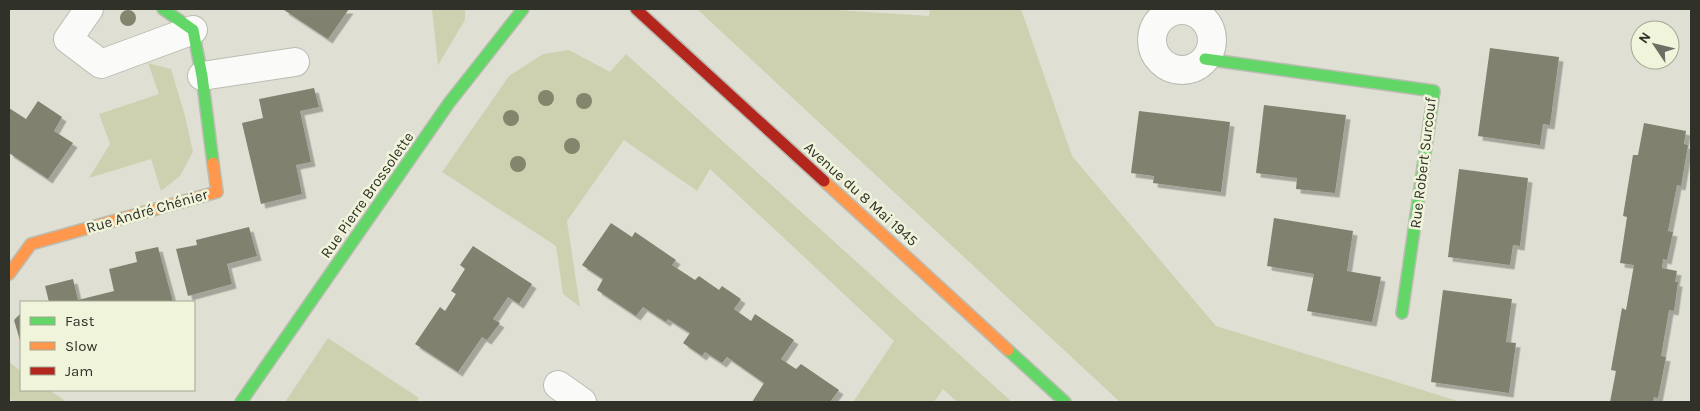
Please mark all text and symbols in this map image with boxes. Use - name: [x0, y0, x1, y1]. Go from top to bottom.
- north arrow: [1630, 20, 1680, 70]
- text: N: [1635, 29, 1655, 47]
- street label: Rue Robert Surcouf: [1406, 96, 1440, 230]
- street label: Rue Pierre Brossolette: [317, 128, 417, 262]
- street label: Avenue du 8 Mai 1945: [800, 138, 922, 250]
- street label: Rue André Chénier: [84, 185, 210, 237]
- legend: [20, 301, 195, 391]
- text: Fast: [65, 312, 95, 330]
- text: Slow: [65, 337, 97, 355]
- text: Jam: [65, 362, 93, 380]

